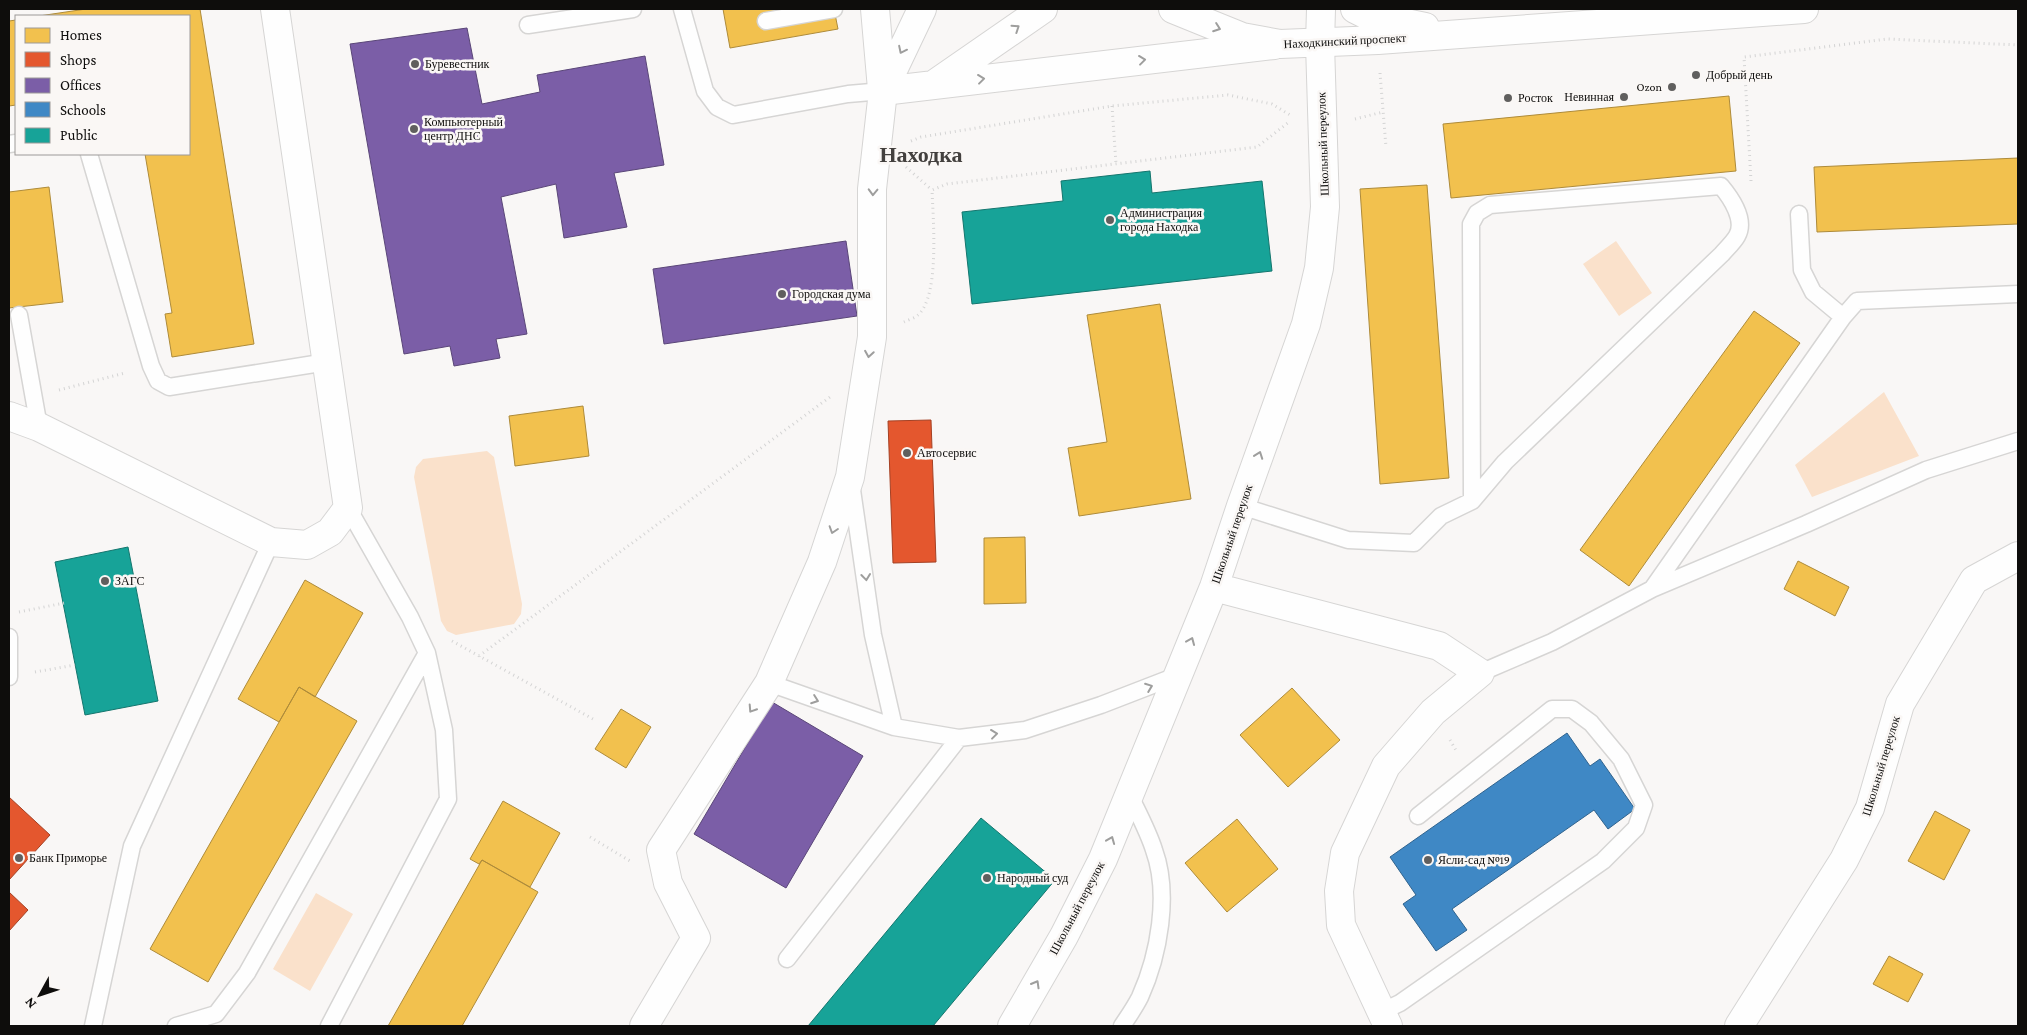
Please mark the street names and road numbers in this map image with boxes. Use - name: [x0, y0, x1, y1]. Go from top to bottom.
- street label: Находкинский проспект: [1283, 31, 1407, 51]
- street label: Школьный переулок: [1314, 92, 1332, 196]
- street label: Школьный переулок: [1208, 482, 1256, 585]
- street label: Школьный переулок: [1859, 714, 1903, 818]
- street label: Школьный переулок: [1046, 859, 1108, 957]

